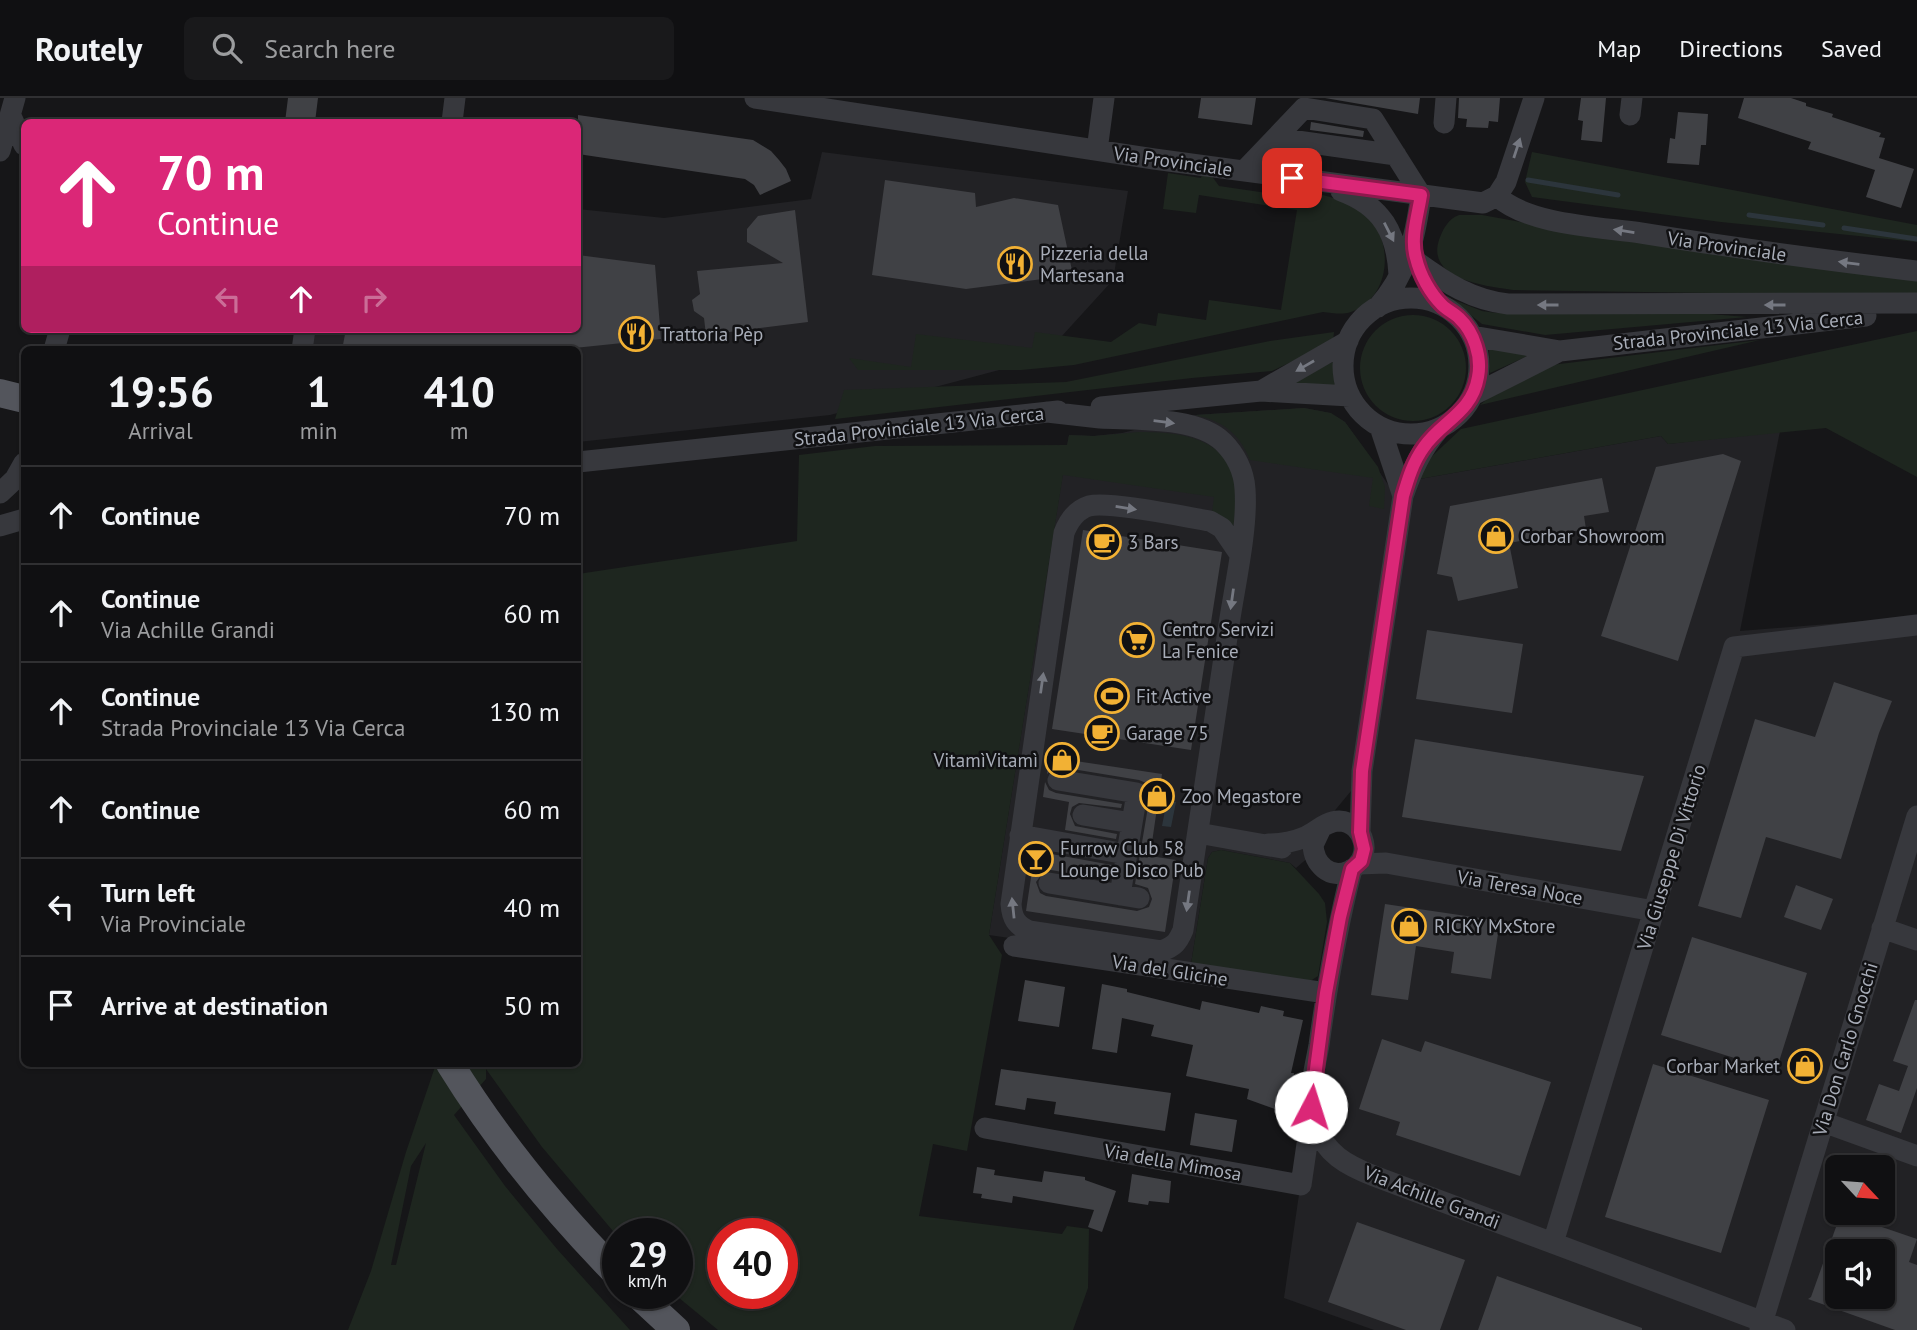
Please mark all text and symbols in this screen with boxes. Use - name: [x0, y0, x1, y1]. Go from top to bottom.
- search box: [184, 17, 674, 80]
- text: Routely: [35, 27, 142, 70]
- icon: search: [208, 29, 246, 67]
- text: Search here: [264, 32, 395, 65]
- text: Map: [1597, 33, 1641, 64]
- text: Directions: [1679, 33, 1783, 64]
- text: Saved: [1821, 33, 1882, 64]
- one-way arrow: [1513, 137, 1523, 158]
- text: 70 m: [157, 140, 264, 204]
- street label: Via Provinciale: [1111, 141, 1234, 181]
- icon: ahead: [42, 147, 133, 238]
- pin: [1262, 148, 1322, 208]
- icon: arrive: [1273, 159, 1311, 197]
- text: Continue: [157, 202, 279, 244]
- one-way arrow: [1384, 222, 1395, 242]
- one-way arrow: [1613, 225, 1635, 236]
- street label: Via Provinciale: [1665, 226, 1788, 266]
- place label: Pizzeria della Martesana: [1040, 241, 1149, 287]
- restaurant icon: Pizzeria della Martesana: [996, 245, 1034, 283]
- one-way arrow: [1838, 257, 1860, 268]
- icon: left: [209, 280, 247, 318]
- icon: ahead: [282, 280, 320, 318]
- icon: right: [355, 280, 393, 318]
- one-way arrow: [1537, 299, 1559, 311]
- one-way arrow: [1764, 299, 1786, 311]
- street label: Strada Provinciale 13 Via Cerca: [1612, 305, 1864, 355]
- restaurant icon: Trattoria Pèp: [617, 315, 655, 353]
- place label: Trattoria Pèp: [660, 322, 763, 346]
- one-way arrow: [1295, 360, 1314, 372]
- text: 19:56: [107, 364, 214, 419]
- text: 1: [307, 364, 330, 419]
- text: 410: [423, 364, 495, 419]
- street label: Strada Provinciale 13 Via Cerca: [793, 401, 1045, 451]
- text: Arrival: [128, 416, 193, 445]
- text: min: [300, 416, 337, 445]
- text: m: [450, 416, 468, 445]
- one-way arrow: [1153, 417, 1175, 428]
- icon: ahead: [42, 496, 80, 534]
- text: Continue: [101, 499, 200, 532]
- text: 70 m: [504, 499, 560, 532]
- one-way arrow: [1115, 503, 1137, 514]
- shop icon: Corbar Showroom: [1477, 517, 1515, 555]
- cafe icon: 3 Bars: [1085, 523, 1123, 561]
- place label: Corbar Showroom: [1520, 524, 1665, 548]
- place label: 3 Bars: [1128, 530, 1178, 554]
- text: Continue: [101, 582, 200, 615]
- one-way arrow: [1227, 588, 1238, 610]
- icon: ahead: [42, 594, 80, 632]
- text: 60 m: [504, 597, 560, 630]
- text: Via Achille Grandi: [101, 615, 275, 644]
- place label: Centro Servizi La Fenice: [1162, 617, 1274, 663]
- supermarket icon: Centro Servizi La Fenice: [1118, 621, 1156, 659]
- one-way arrow: [1037, 672, 1048, 694]
- sports icon: Fit Active: [1093, 677, 1131, 715]
- text: Continue: [101, 680, 200, 713]
- place label: Fit Active: [1136, 684, 1211, 708]
- icon: ahead: [42, 692, 80, 730]
- text: 130 m: [489, 695, 560, 728]
- text: Strada Provinciale 13 Via Cerca: [101, 713, 405, 742]
- cafe icon: Garage 75: [1083, 714, 1121, 752]
- place label: Garage 75: [1126, 721, 1209, 745]
- shop icon: VitamìVitamì: [1043, 741, 1081, 779]
- place label: VitamìVitamì: [932, 748, 1038, 772]
- street label: Via Giuseppe Di Vittorio: [1631, 761, 1711, 954]
- shop icon: Zoo Megastore: [1138, 777, 1176, 815]
- place label: Zoo Megastore: [1182, 784, 1301, 808]
- icon: ahead: [42, 790, 80, 828]
- text: Continue: [101, 793, 200, 826]
- text: 60 m: [504, 793, 560, 826]
- place label: Furrow Club 58 Lounge Disco Pub: [1060, 836, 1204, 882]
- bar icon: Furrow Club 58 Lounge Disco Pub: [1017, 840, 1055, 878]
- street label: Via Teresa Noce: [1454, 864, 1585, 910]
- text: Turn left: [101, 876, 195, 909]
- icon: left: [42, 888, 80, 926]
- one-way arrow: [1182, 890, 1193, 912]
- text: 40 m: [504, 891, 560, 924]
- one-way arrow: [1007, 897, 1018, 919]
- shop icon: RICKY MxStore: [1390, 907, 1428, 945]
- text: Via Provinciale: [101, 909, 246, 938]
- place label: RICKY MxStore: [1434, 914, 1555, 938]
- street label: Via del Glicine: [1109, 949, 1230, 991]
- street label: Via Don Carlo Gnocchi: [1807, 959, 1883, 1140]
- icon: arrive: [42, 986, 80, 1024]
- text: Arrive at destination: [101, 989, 328, 1022]
- text: 50 m: [504, 989, 560, 1022]
- shop icon: Corbar Market: [1786, 1047, 1824, 1085]
- place label: Corbar Market: [1666, 1054, 1781, 1078]
- position arrow: [1274, 1070, 1348, 1144]
- street label: Via della Mimosa: [1101, 1138, 1244, 1186]
- north arrow: [1825, 1155, 1895, 1225]
- map controls: [1825, 1155, 1895, 1309]
- street label: Via Achille Grandi: [1360, 1160, 1503, 1234]
- speed limit sign: 40: [707, 1218, 798, 1309]
- text: 29: [628, 1231, 667, 1277]
- button: sound: [1825, 1239, 1895, 1309]
- text: km/h: [628, 1269, 667, 1292]

